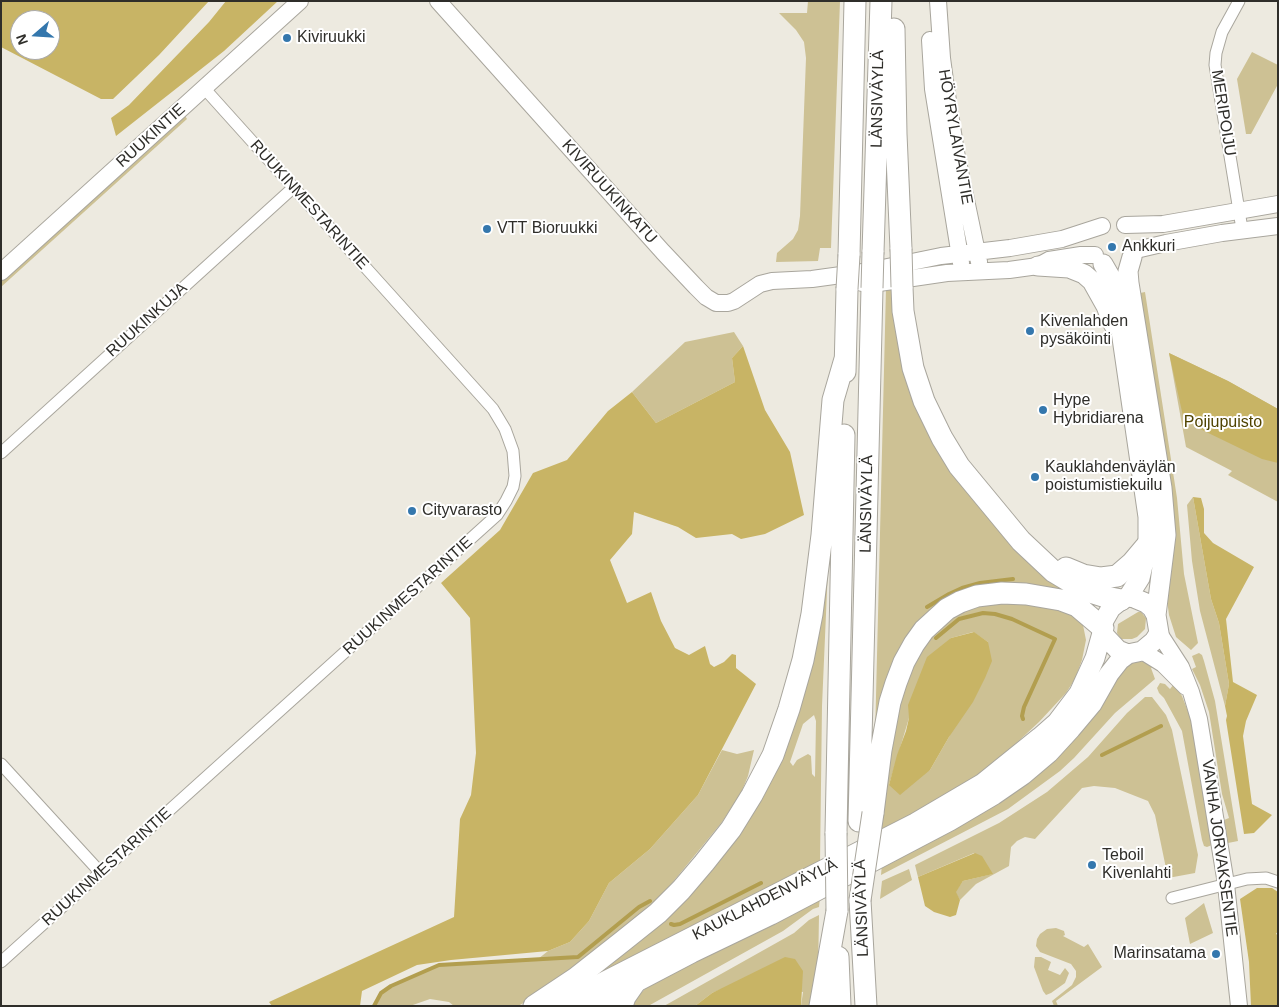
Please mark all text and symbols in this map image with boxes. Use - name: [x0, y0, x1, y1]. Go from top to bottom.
- north arrow: [10, 10, 60, 60]
- place label: Kiviruukki: [297, 28, 365, 48]
- text: N: [13, 32, 31, 47]
- marker: Kiviruukki: [281, 32, 293, 44]
- street label: LÄNSIVÄYLÄ: [868, 50, 888, 148]
- street label: HÖYRYLAIVANTIE: [934, 68, 976, 206]
- street label: MERIPOIJU: [1207, 68, 1239, 158]
- street label: RUUKINTIE: [113, 100, 189, 172]
- street label: RUUKINMESTARINTIE: [246, 136, 372, 274]
- street label: KIVIRUUKINKATU: [557, 136, 661, 248]
- place label: VTT Bioruukki: [497, 219, 597, 239]
- marker: VTT Bioruukki: [481, 223, 493, 235]
- place label: Ankkuri: [1122, 237, 1175, 257]
- marker: Ankkuri: [1106, 241, 1118, 253]
- street label: RUUKINKUJA: [103, 279, 191, 361]
- place label: Kivenlahden pysäköinti: [1040, 312, 1128, 350]
- marker: Kivenlahden pysäköinti: [1024, 325, 1036, 337]
- place label: Hype Hybridiarena: [1053, 391, 1144, 429]
- marker: Hype Hybridiarena: [1037, 404, 1049, 416]
- park label: Poijupuisto: [1184, 413, 1262, 433]
- street label: LÄNSIVÄYLÄ: [857, 455, 877, 553]
- place label: Kauklahdenväylän poistumistiekuilu: [1045, 458, 1176, 496]
- marker: Kauklahdenväylän poistumistiekuilu: [1029, 471, 1041, 483]
- place label: Cityvarasto: [422, 501, 502, 521]
- marker: Cityvarasto: [406, 505, 418, 517]
- street label: RUUKINMESTARINTIE: [339, 533, 477, 659]
- street label: VANHA JORVAKSENTIE: [1197, 758, 1241, 938]
- street label: RUUKINMESTARINTIE: [38, 804, 176, 930]
- place label: Teboil Kivenlahti: [1102, 846, 1171, 884]
- street label: KAUKLAHDENVÄYLÄ: [689, 855, 841, 945]
- street label: LÄNSIVÄYLÄ: [851, 859, 873, 957]
- marker: Teboil Kivenlahti: [1086, 859, 1098, 871]
- place label: Marinsatama: [1114, 944, 1206, 964]
- marker: Marinsatama: [1210, 948, 1222, 960]

